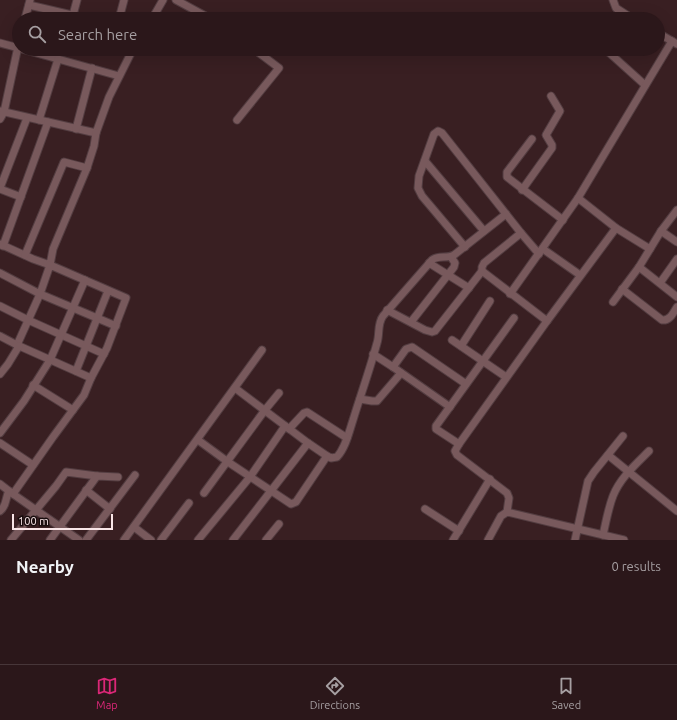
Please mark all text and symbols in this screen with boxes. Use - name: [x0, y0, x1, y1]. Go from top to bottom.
- search box: [12, 12, 665, 56]
- icon: search: [26, 23, 48, 45]
- text: Search here: [58, 26, 137, 43]
- scale bar: [12, 512, 113, 531]
- text: 100 m: [18, 515, 49, 527]
- text: Nearby: [16, 557, 74, 576]
- text: 0 results: [611, 559, 661, 573]
- tab: Map: [96, 675, 118, 711]
- tab: Directions: [310, 675, 360, 711]
- tab: Saved: [552, 675, 581, 711]

